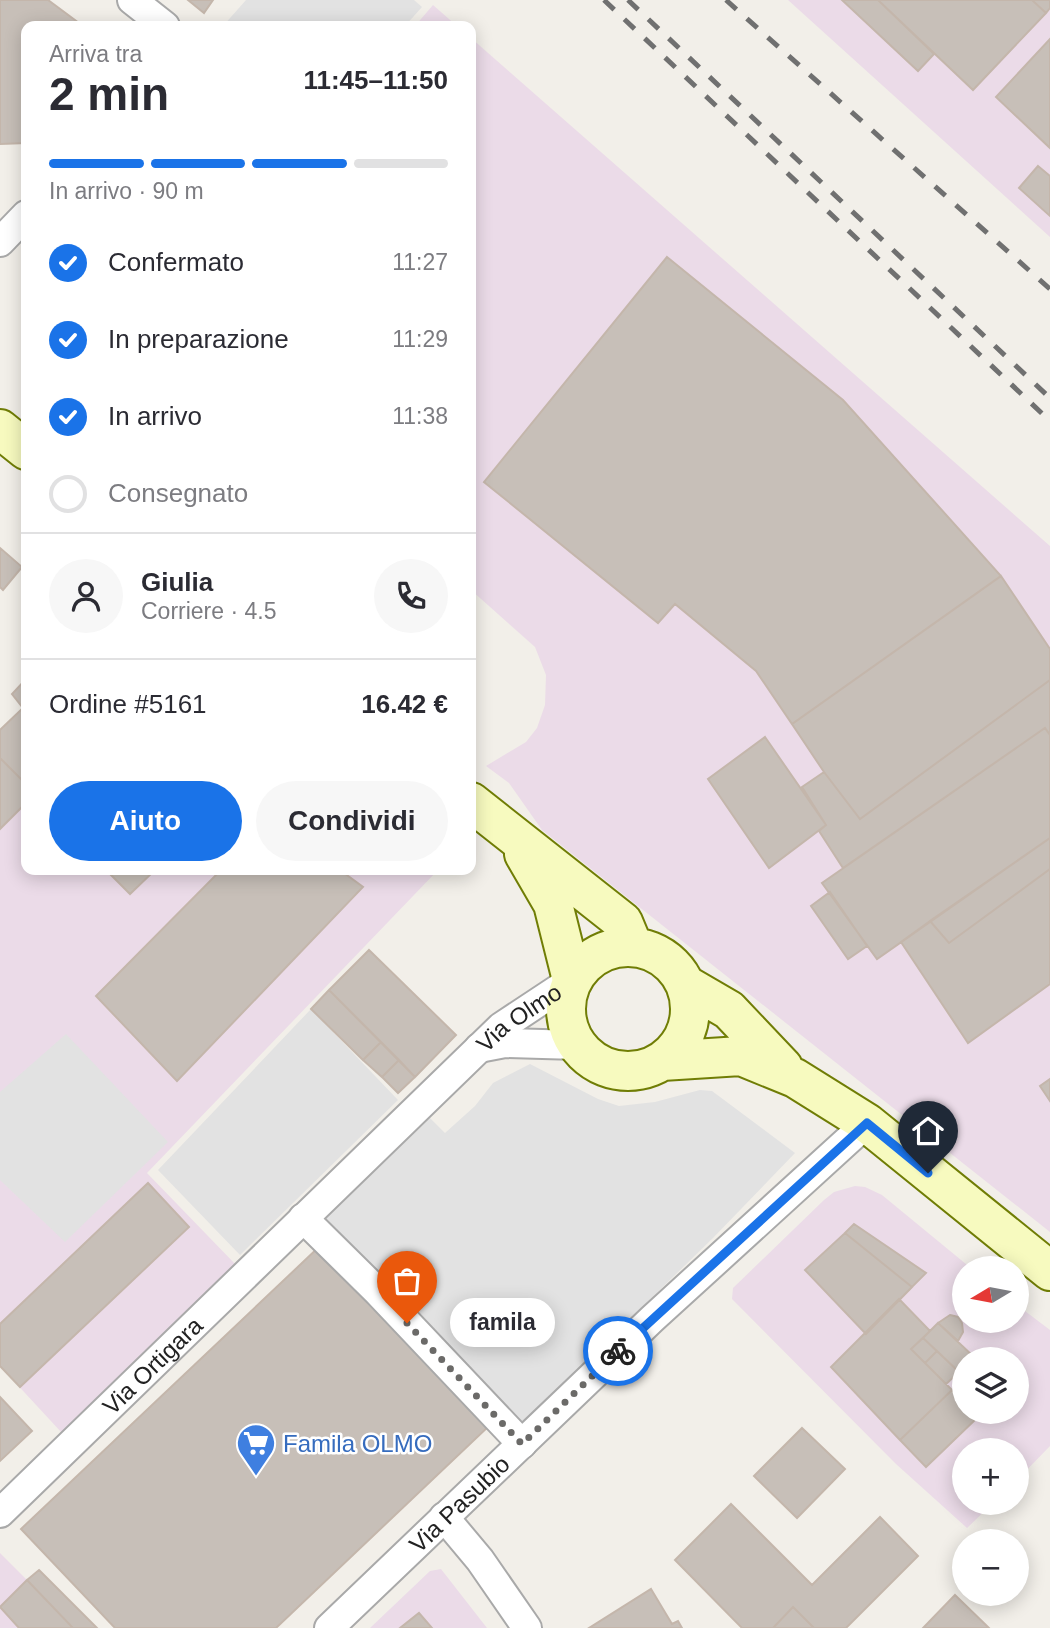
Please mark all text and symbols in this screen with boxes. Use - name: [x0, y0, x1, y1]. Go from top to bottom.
- text: Arriva tra: [49, 41, 142, 67]
- text: 11:45–11:50: [303, 65, 448, 95]
- text: 2 min: [49, 68, 169, 120]
- text: In arrivo · 90 m: [49, 178, 204, 204]
- icon: check: [49, 244, 87, 282]
- text: Confermato: [108, 247, 244, 277]
- text: 11:27: [392, 249, 448, 275]
- icon: check: [49, 321, 87, 359]
- text: In preparazione: [108, 324, 289, 354]
- text: 11:29: [392, 326, 448, 352]
- icon: check: [49, 398, 87, 436]
- text: In arrivo: [108, 401, 202, 431]
- text: 11:38: [392, 403, 448, 429]
- text: Consegnato: [108, 478, 248, 508]
- button: person: [49, 559, 123, 633]
- button: phone: [374, 559, 448, 633]
- text: Giulia: [141, 567, 213, 597]
- text: Corriere · 4.5: [141, 598, 276, 624]
- text: Ordine #5161: [49, 689, 207, 719]
- text: 16.42 €: [361, 689, 448, 719]
- button: Aiuto: [49, 781, 242, 861]
- button: Condividi: [256, 781, 448, 861]
- street label: Via Olmo: [471, 978, 566, 1057]
- pin: [898, 1101, 958, 1173]
- icon: home: [909, 1112, 947, 1150]
- pin: [377, 1251, 437, 1323]
- north arrow: [952, 1256, 1029, 1334]
- map controls: [952, 1256, 1029, 1606]
- icon: bag: [388, 1262, 426, 1300]
- callout: famila: [449, 1298, 554, 1348]
- text: famila: [469, 1309, 536, 1335]
- street label: Via Ortigara: [97, 1311, 208, 1420]
- courier: [583, 1316, 653, 1386]
- icon: bike: [599, 1332, 637, 1370]
- button: layers: [952, 1347, 1029, 1424]
- supermarket icon: Famila OLMO: [235, 1422, 277, 1477]
- place label: Famila OLMO: [283, 1430, 432, 1457]
- button: +: [952, 1438, 1029, 1515]
- street label: Via Pasubio: [404, 1450, 515, 1557]
- button: −: [952, 1529, 1029, 1606]

